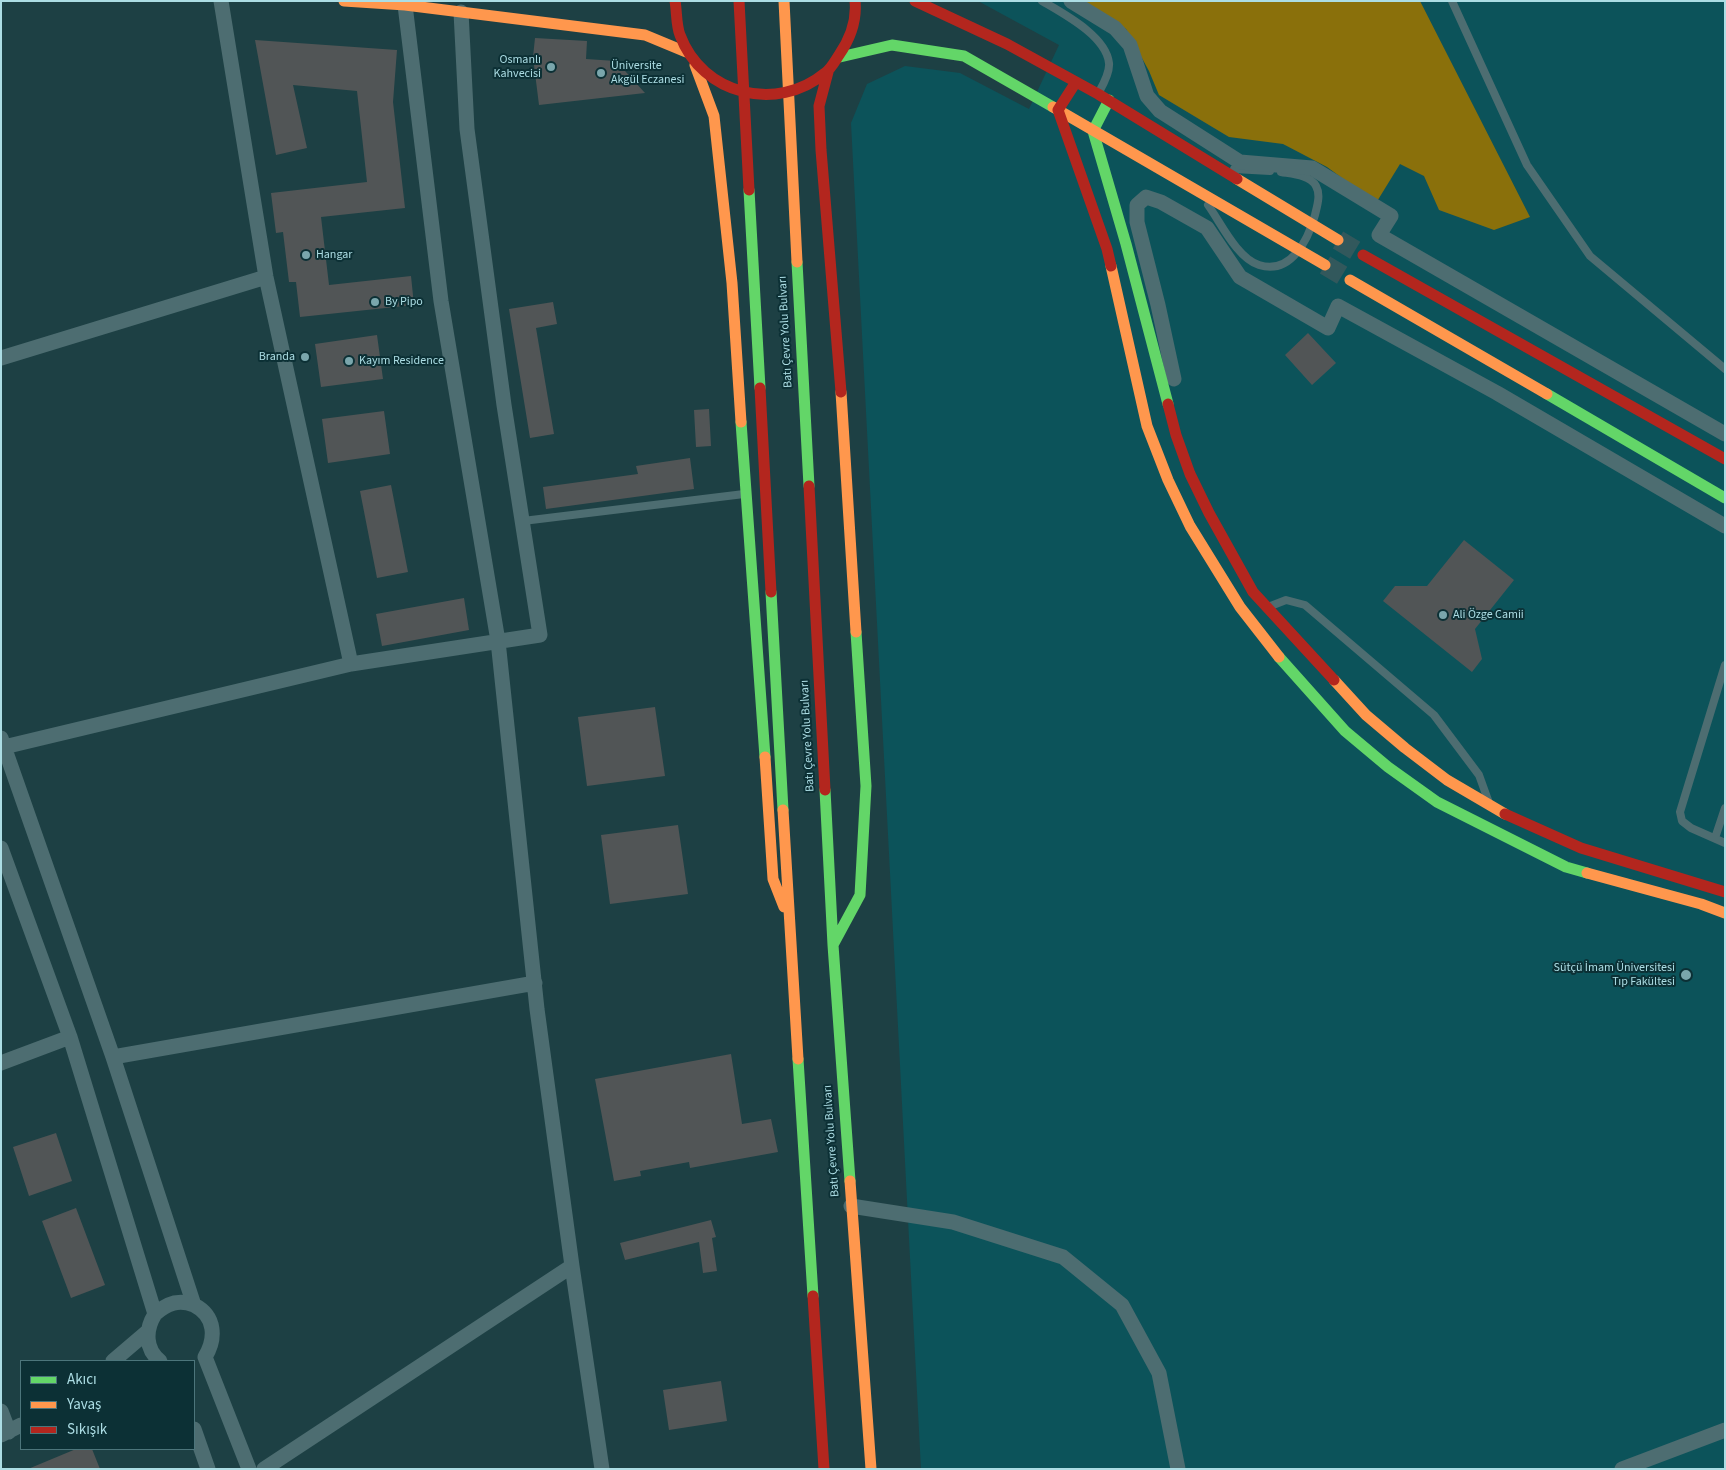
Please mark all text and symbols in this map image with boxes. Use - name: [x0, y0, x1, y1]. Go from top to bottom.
- place label: Osmanlı Kahvecisi: [494, 53, 541, 81]
- place label: Üniversite Akgül Eczanesi: [611, 59, 684, 87]
- marker: Osmanlı Kahvecisi: [545, 61, 557, 73]
- marker: Üniversite Akgül Eczanesi: [595, 67, 607, 79]
- place label: Hangar: [316, 248, 353, 262]
- marker: Hangar: [300, 249, 312, 261]
- street label: Batı Çevre Yolu Bulvarı: [776, 276, 796, 388]
- place label: By Pipo: [385, 295, 423, 309]
- marker: By Pipo: [369, 296, 381, 308]
- place label: Branda: [259, 350, 295, 364]
- marker: Branda: [299, 351, 311, 363]
- place label: Kayım Residence: [359, 354, 444, 368]
- marker: Kayım Residence: [343, 355, 355, 367]
- place label: Ali Özge Camii: [1453, 608, 1524, 622]
- marker: Ali Özge Camii: [1437, 609, 1449, 621]
- street label: Batı Çevre Yolu Bulvarı: [798, 680, 818, 792]
- place label: Sütçü İmam Üniversitesi Tıp Fakültesi: [1554, 961, 1675, 989]
- marker: Sütçü İmam Üniversitesi Tıp Fakültesi: [1679, 968, 1693, 982]
- street label: Batı Çevre Yolu Bulvarı: [821, 1085, 843, 1197]
- legend: [20, 1360, 195, 1450]
- text: Akıcı: [67, 1369, 97, 1390]
- text: Yavaş: [67, 1394, 101, 1415]
- text: Sıkışık: [67, 1419, 107, 1440]

